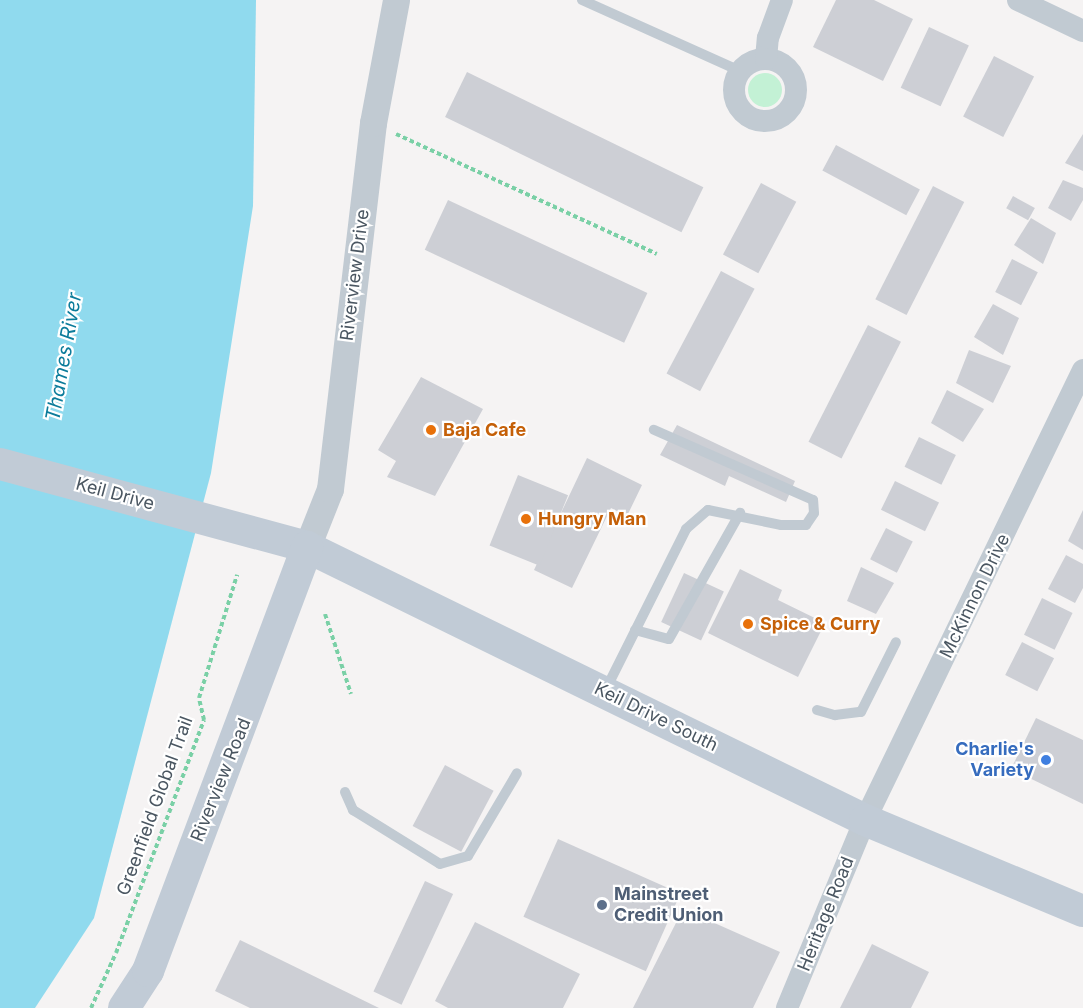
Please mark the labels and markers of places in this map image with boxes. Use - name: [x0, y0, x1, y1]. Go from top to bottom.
- place label: Baja Cafe: [443, 419, 526, 441]
- marker: Baja Cafe: [424, 423, 438, 437]
- place label: Hungry Man: [538, 508, 646, 530]
- marker: Hungry Man: [519, 512, 533, 526]
- place label: Spice & Curry: [760, 613, 880, 635]
- marker: Spice & Curry: [741, 617, 755, 631]
- place label: Charlie's Variety: [955, 739, 1034, 782]
- marker: Charlie's Variety: [1039, 753, 1053, 767]
- place label: Mainstreet Credit Union: [614, 884, 724, 926]
- marker: Mainstreet Credit Union: [595, 898, 609, 912]

